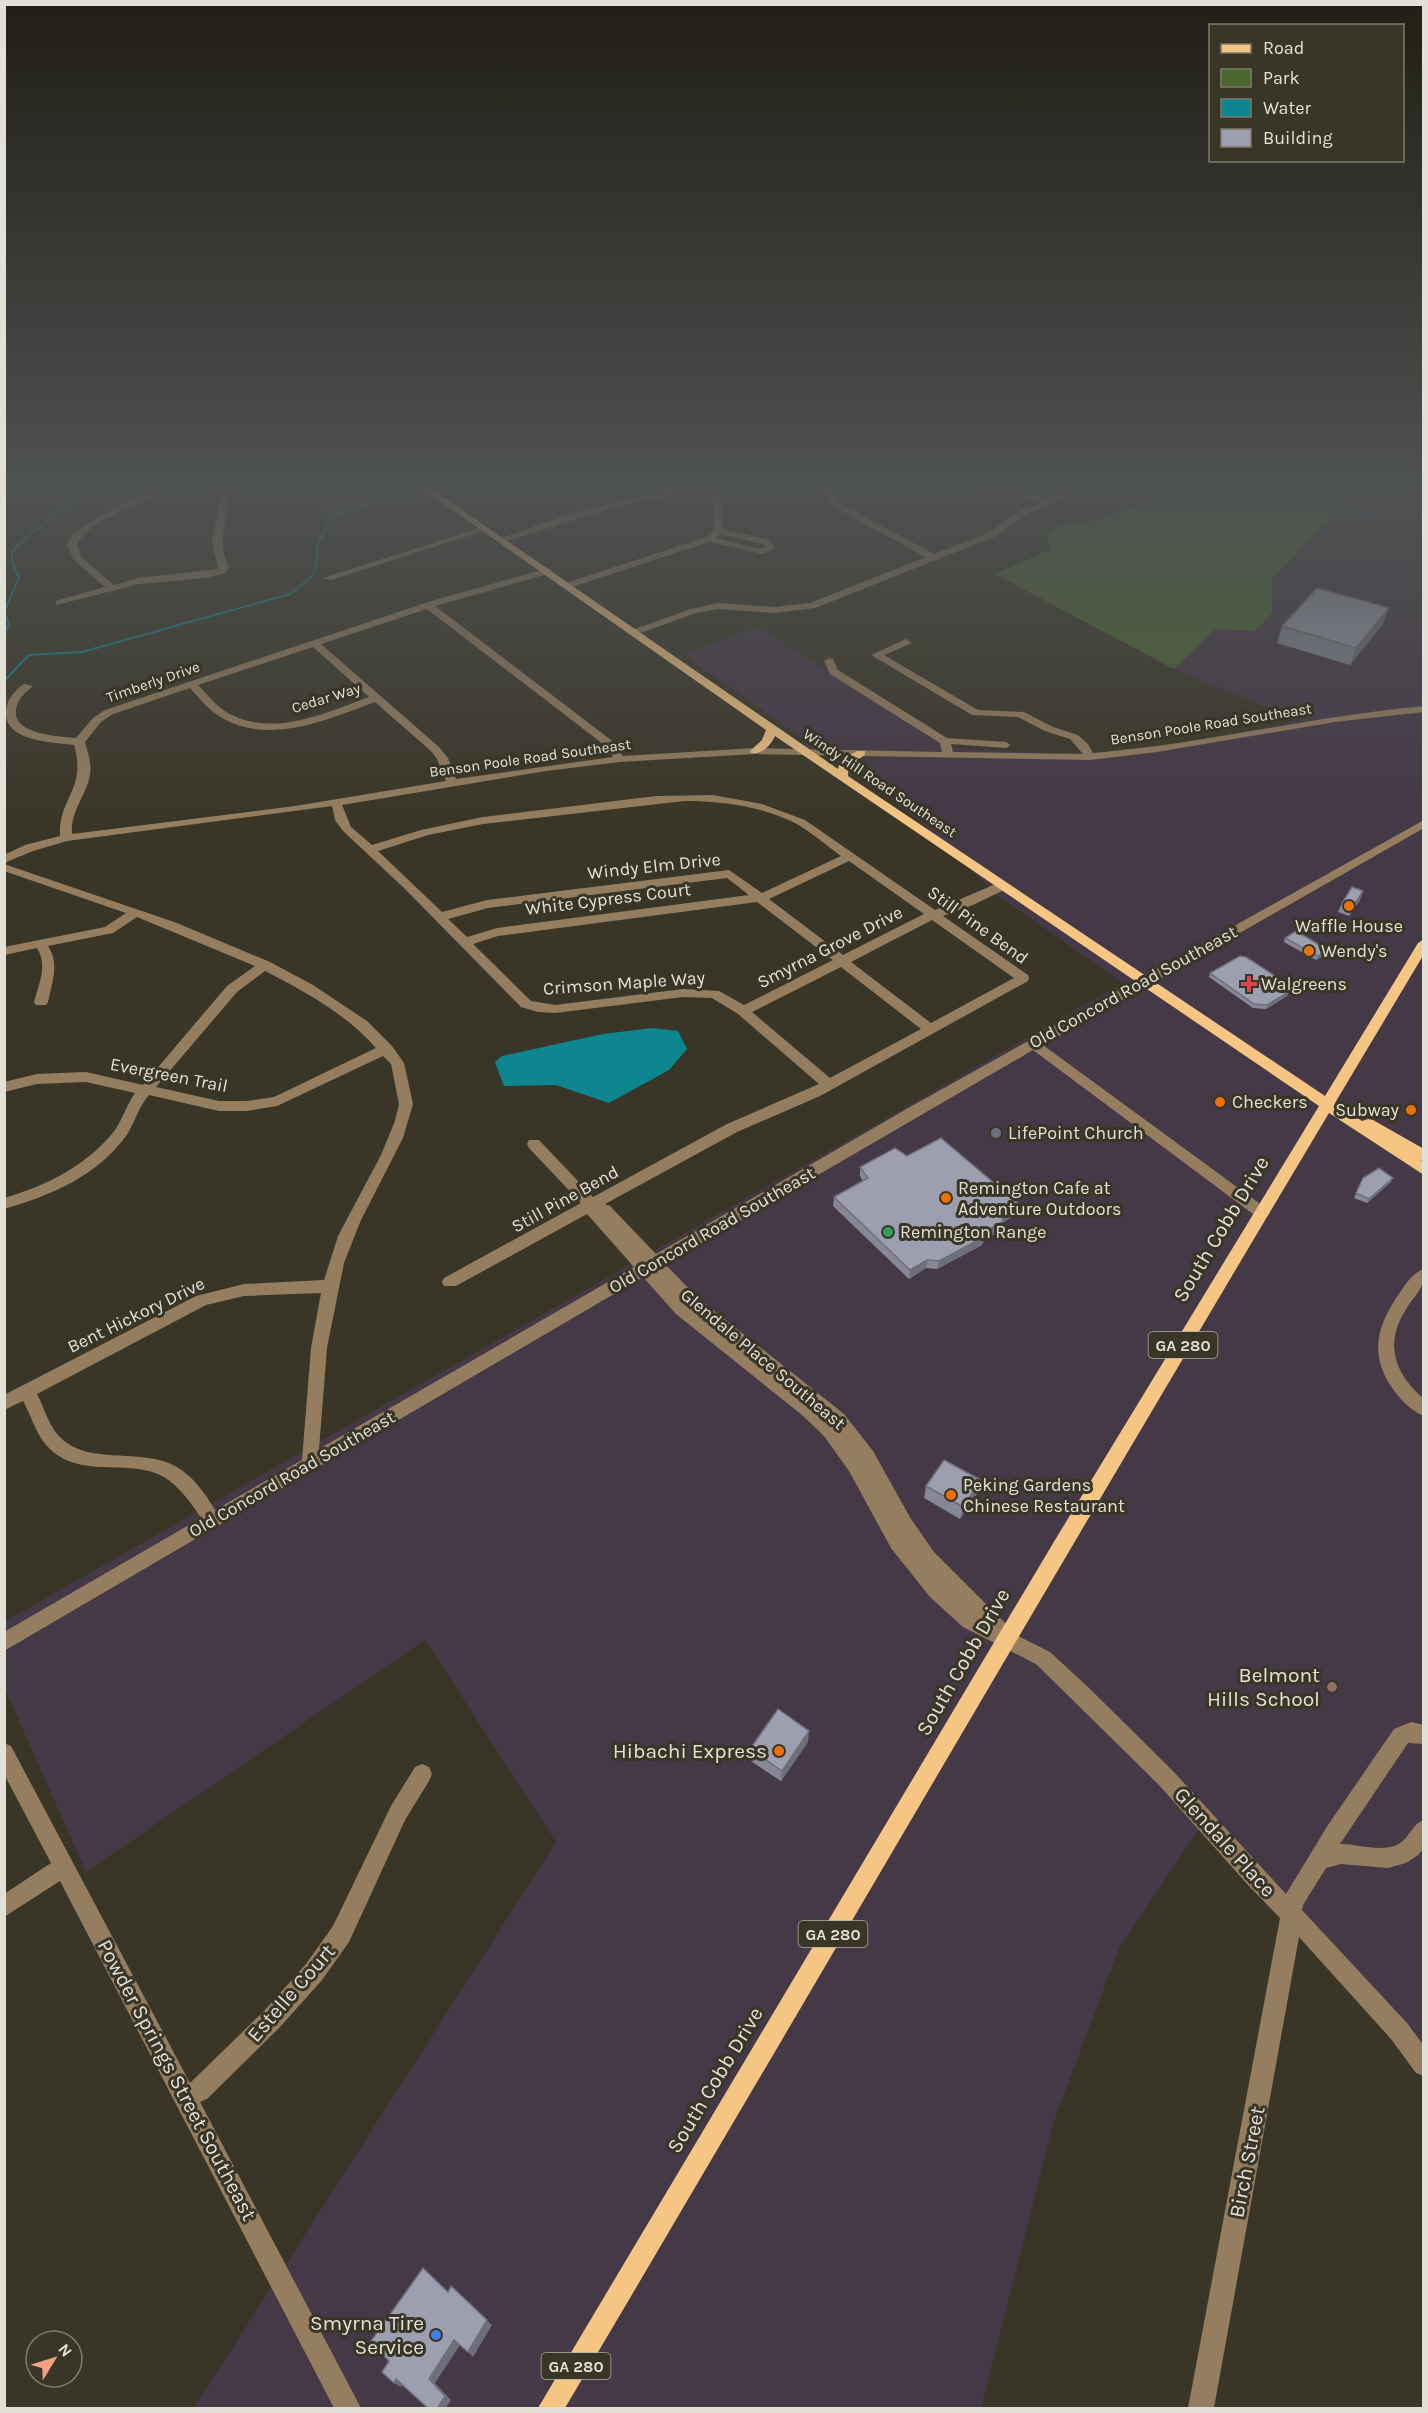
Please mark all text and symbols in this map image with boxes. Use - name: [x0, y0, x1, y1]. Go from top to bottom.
- legend: [1209, 24, 1404, 162]
- text: Road: [1263, 37, 1304, 59]
- text: Park: [1263, 67, 1300, 89]
- text: Water: [1263, 97, 1311, 119]
- text: Building: [1263, 127, 1333, 149]
- street label: Timberly Drive: [104, 658, 202, 706]
- street label: Cedar Way: [289, 679, 363, 717]
- street label: Benson Poole Road Southeast: [1109, 699, 1313, 749]
- street label: Windy Hill Road Southeast: [800, 725, 961, 841]
- street label: Benson Poole Road Southeast: [428, 735, 632, 781]
- street label: Windy Elm Drive: [586, 848, 722, 884]
- street label: White Cypress Court: [524, 878, 692, 920]
- street label: Still Pine Bend: [923, 881, 1033, 969]
- marker: Waffle House: [1342, 899, 1356, 913]
- street label: Smyrna Grove Drive: [754, 901, 906, 993]
- place label: Waffle House: [1295, 915, 1403, 937]
- street label: Old Concord Road Southeast: [1025, 920, 1241, 1053]
- place label: Wendy's: [1321, 940, 1388, 962]
- marker: Wendy's: [1302, 944, 1316, 958]
- street label: Crimson Maple Way: [542, 966, 706, 1000]
- place label: Walgreens: [1261, 973, 1347, 995]
- marker: Walgreens: [1242, 977, 1256, 991]
- street label: Evergreen Trail: [108, 1053, 230, 1097]
- place label: Checkers: [1232, 1091, 1308, 1113]
- marker: Checkers: [1213, 1095, 1227, 1109]
- place label: Subway: [1335, 1099, 1400, 1121]
- marker: Subway: [1404, 1103, 1418, 1117]
- place label: LifePoint Church: [1008, 1122, 1144, 1144]
- marker: LifePoint Church: [989, 1126, 1003, 1140]
- street label: South Cobb Drive: [1168, 1152, 1274, 1306]
- street label: Still Pine Bend: [508, 1161, 622, 1237]
- street label: Old Concord Road Southeast: [605, 1162, 819, 1298]
- place label: Remington Cafe at Adventure Outdoors: [958, 1177, 1121, 1220]
- marker: Remington Cafe at Adventure Outdoors: [939, 1191, 953, 1205]
- place label: Remington Range: [900, 1221, 1046, 1243]
- marker: Remington Range: [881, 1225, 895, 1239]
- street label: Bent Hickory Drive: [64, 1272, 208, 1358]
- street label: Glendale Place Southeast: [676, 1284, 850, 1434]
- road number: GA 280: [1148, 1332, 1218, 1358]
- street label: Old Concord Road Southeast: [185, 1406, 399, 1542]
- place label: Peking Gardens Chinese Restaurant: [963, 1474, 1125, 1517]
- marker: Peking Gardens Chinese Restaurant: [944, 1488, 958, 1502]
- street label: South Cobb Drive: [911, 1584, 1015, 1740]
- place label: Belmont Hills School: [1207, 1663, 1320, 1711]
- marker: Belmont Hills School: [1325, 1680, 1339, 1694]
- place label: Hibachi Express: [613, 1739, 767, 1763]
- marker: Hibachi Express: [772, 1744, 786, 1758]
- street label: Glendale Place: [1170, 1782, 1280, 1902]
- road number: GA 280: [798, 1921, 868, 1947]
- street label: Powder Springs Street Southeast: [92, 1935, 262, 2225]
- street label: Estelle Court: [242, 1939, 340, 2047]
- street label: South Cobb Drive: [662, 2003, 768, 2157]
- street label: Birch Street: [1224, 2104, 1270, 2220]
- place label: Smyrna Tire Service: [310, 2311, 424, 2359]
- marker: Smyrna Tire Service: [429, 2328, 443, 2342]
- north arrow: [24, 2329, 84, 2389]
- text: N: [54, 2340, 76, 2360]
- road number: GA 280: [542, 2353, 610, 2379]

